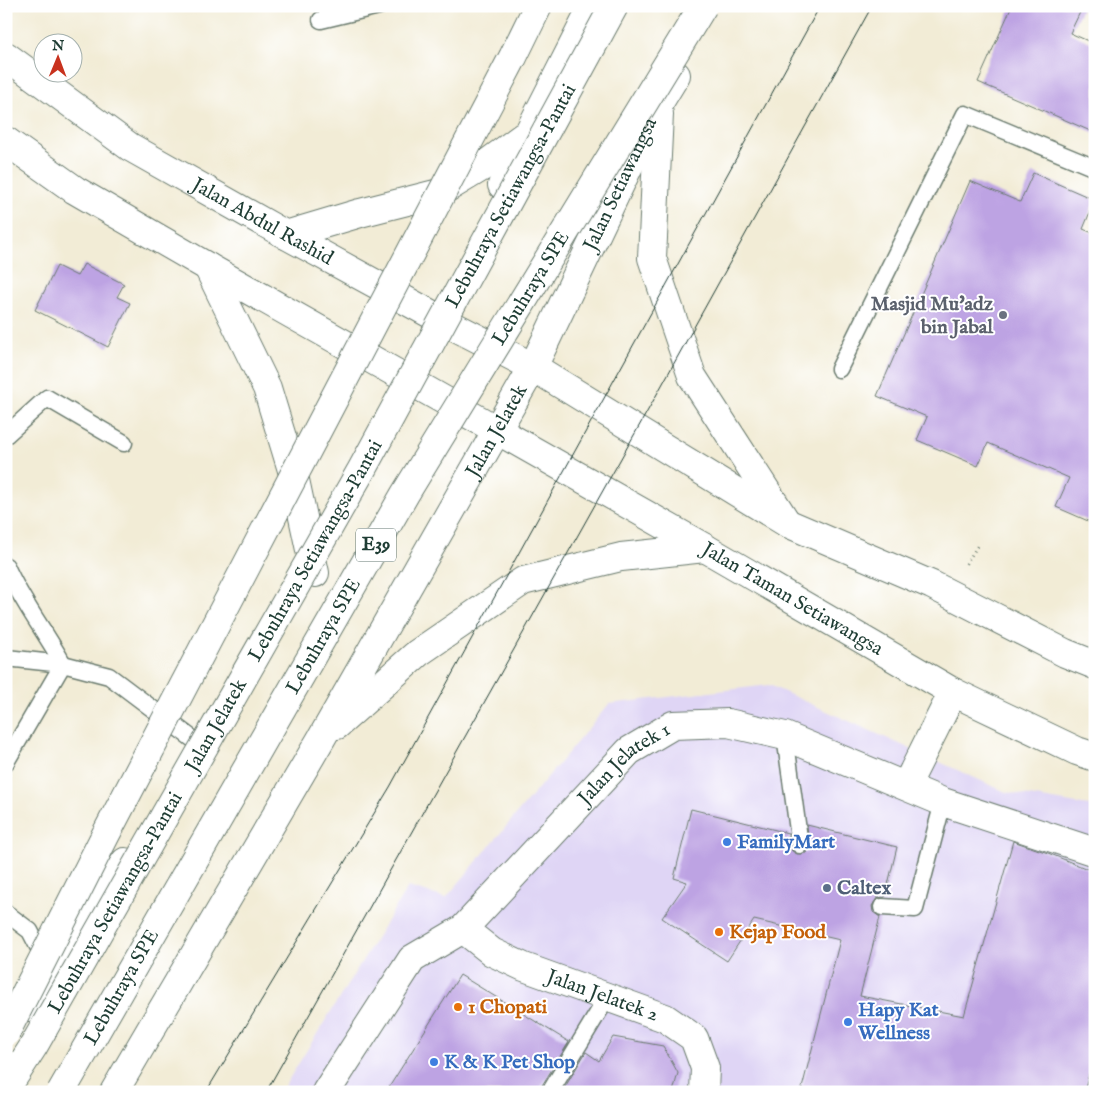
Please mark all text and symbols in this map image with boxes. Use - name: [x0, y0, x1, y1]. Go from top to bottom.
- north arrow: [32, 32, 82, 82]
- text: N: [51, 37, 64, 55]
- street label: Lebuhraya Setiawangsa–Pantai: [440, 80, 582, 312]
- street label: Jalan Setiawangsa: [577, 113, 663, 257]
- street label: Jalan Abdul Rashid: [186, 171, 338, 271]
- street label: Lebuhraya SPE: [486, 226, 575, 350]
- place label: Masjid Mu'adz bin Jabal: [871, 292, 994, 340]
- marker: Masjid Mu'adz bin Jabal: [997, 309, 1009, 321]
- street label: Jalan Jelatek: [459, 379, 533, 484]
- street label: Lebuhraya Setiawangsa–Pantai: [243, 435, 388, 666]
- road number: E39: [356, 528, 396, 562]
- street label: Jalan Taman Setiawangsa: [696, 535, 888, 661]
- street label: Lebuhraya SPE: [280, 574, 366, 698]
- street label: Jalan Jelatek: [179, 674, 253, 778]
- street label: Jalan Jelatek 1: [571, 717, 675, 812]
- street label: Lebuhraya Setiawangsa–Pantai: [42, 787, 188, 1018]
- place label: FamilyMart: [737, 830, 835, 855]
- marker: FamilyMart: [721, 836, 733, 848]
- place label: Caltex: [837, 876, 891, 901]
- marker: Caltex: [821, 882, 833, 894]
- place label: Kejap Food: [729, 920, 827, 945]
- street label: Lebuhraya SPE: [78, 925, 165, 1049]
- marker: Kejap Food: [713, 926, 725, 938]
- street label: Jalan Jelatek 2: [542, 963, 662, 1027]
- place label: 1 Chopati: [468, 995, 548, 1020]
- place label: Hapy Kat Wellness: [857, 998, 939, 1046]
- marker: 1 Chopati: [452, 1001, 464, 1013]
- marker: Hapy Kat Wellness: [842, 1016, 854, 1028]
- place label: K & K Pet Shop: [444, 1050, 575, 1075]
- marker: K & K Pet Shop: [428, 1056, 440, 1068]

